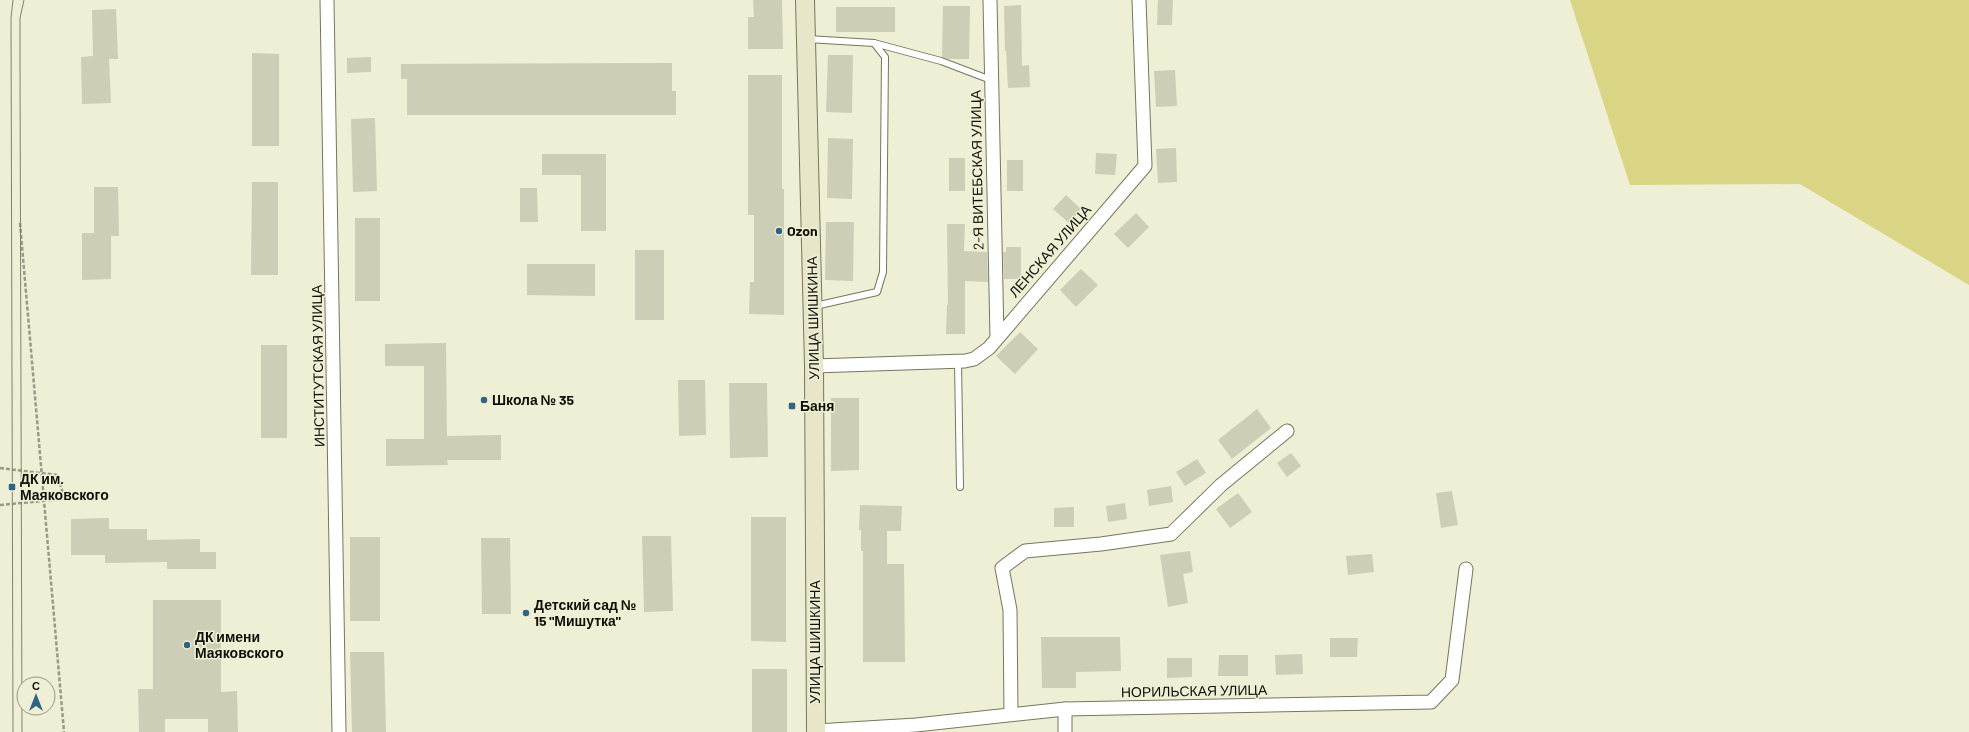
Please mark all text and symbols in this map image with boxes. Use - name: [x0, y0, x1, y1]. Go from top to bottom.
- street label: 2-Я ВИТЕБСКАЯ УЛИЦА: [967, 89, 986, 250]
- street label: ЛЕНСКАЯ УЛИЦА: [1005, 201, 1095, 300]
- place label: Ozon: [787, 222, 818, 239]
- marker: Ozon: [774, 226, 784, 236]
- street label: УЛИЦА ШИШКИНА: [803, 255, 822, 380]
- street label: ИНСТИТУТСКАЯ УЛИЦА: [308, 284, 327, 447]
- place label: Школа № 35: [492, 391, 575, 408]
- marker: Школа № 35: [479, 395, 489, 405]
- place label: Баня: [800, 397, 834, 414]
- marker: Баня: [787, 401, 797, 411]
- place label: ДК им. Маяковского: [20, 470, 109, 503]
- marker: ДК им. Маяковского: [7, 482, 17, 492]
- street label: УЛИЦА ШИШКИНА: [806, 580, 823, 704]
- place label: Детский сад № 15 "Мишутка": [534, 596, 636, 629]
- marker: Детский сад № 15 "Мишутка": [521, 608, 531, 618]
- place label: ДК имени Маяковского: [195, 628, 284, 661]
- marker: ДК имени Маяковского: [182, 640, 192, 650]
- north arrow: [16, 676, 56, 716]
- text: С: [32, 679, 40, 692]
- street label: НОРИЛЬСКАЯ УЛИЦА: [1121, 681, 1268, 700]

